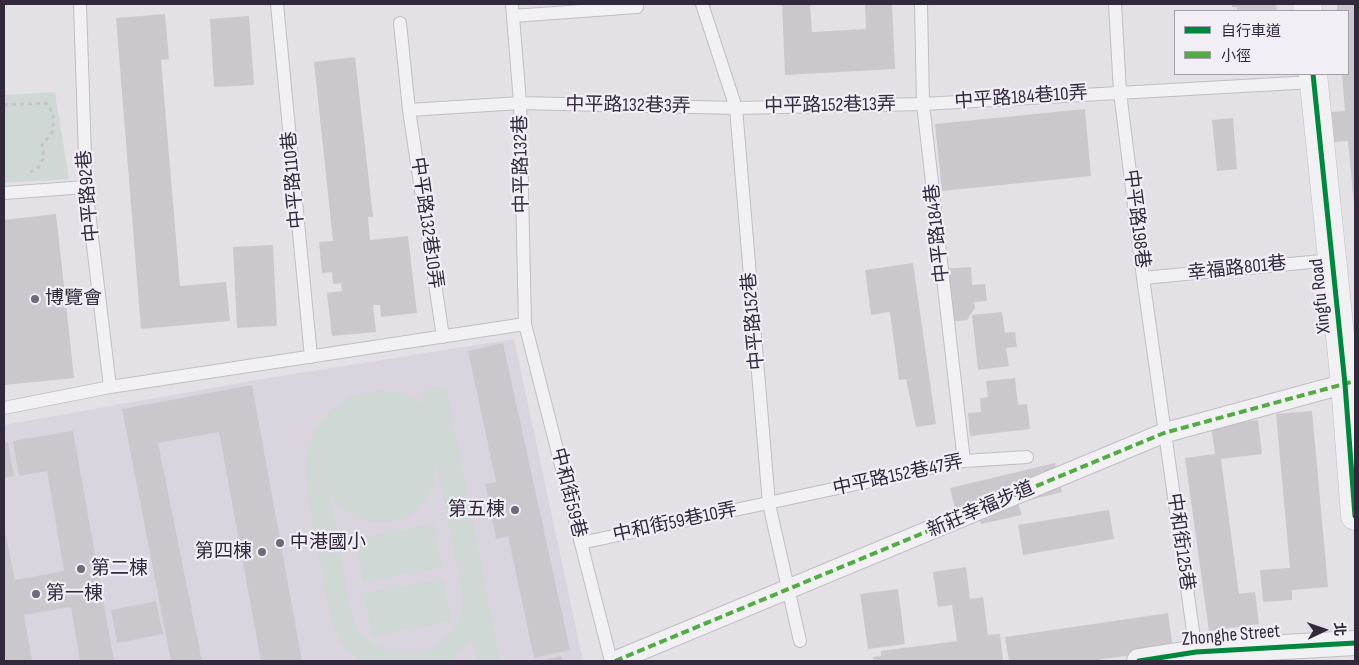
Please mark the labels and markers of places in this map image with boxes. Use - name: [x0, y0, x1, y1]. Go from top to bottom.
- place label: 博覽會: [45, 288, 102, 310]
- marker: 博覽會: [29, 293, 41, 305]
- place label: 第五棟: [448, 499, 505, 521]
- marker: 第五棟: [509, 504, 521, 516]
- place label: 中港國小: [290, 532, 366, 554]
- marker: 中港國小: [274, 537, 286, 549]
- place label: 第四棟: [195, 541, 252, 563]
- marker: 第四棟: [256, 546, 268, 558]
- place label: 第二棟: [91, 558, 148, 580]
- marker: 第二棟: [75, 563, 87, 575]
- place label: 第一棟: [46, 583, 103, 605]
- marker: 第一棟: [30, 588, 42, 600]

